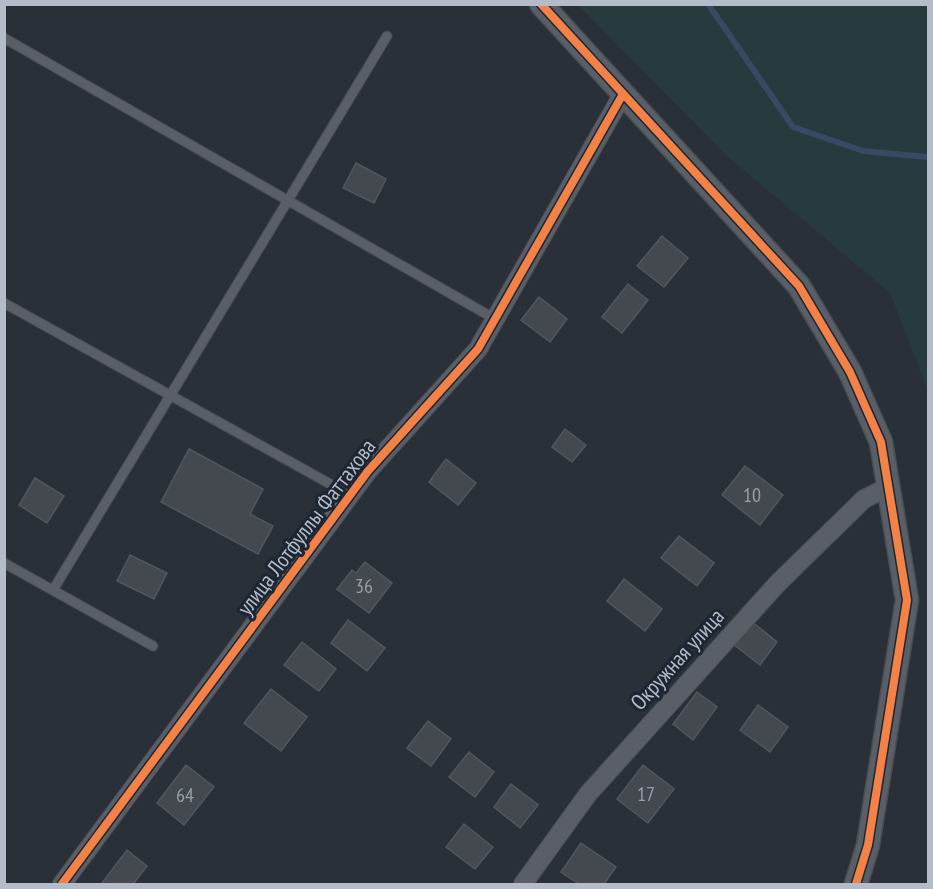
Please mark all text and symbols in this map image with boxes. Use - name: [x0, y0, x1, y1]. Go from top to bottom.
- street label: улица Лотфуллы Фаттахова: [231, 433, 381, 621]
- house number: 10: [743, 482, 761, 508]
- house number: 36: [355, 573, 373, 599]
- street label: Окружная улица: [624, 603, 730, 715]
- house number: 17: [637, 781, 655, 807]
- house number: 64: [176, 782, 194, 808]

